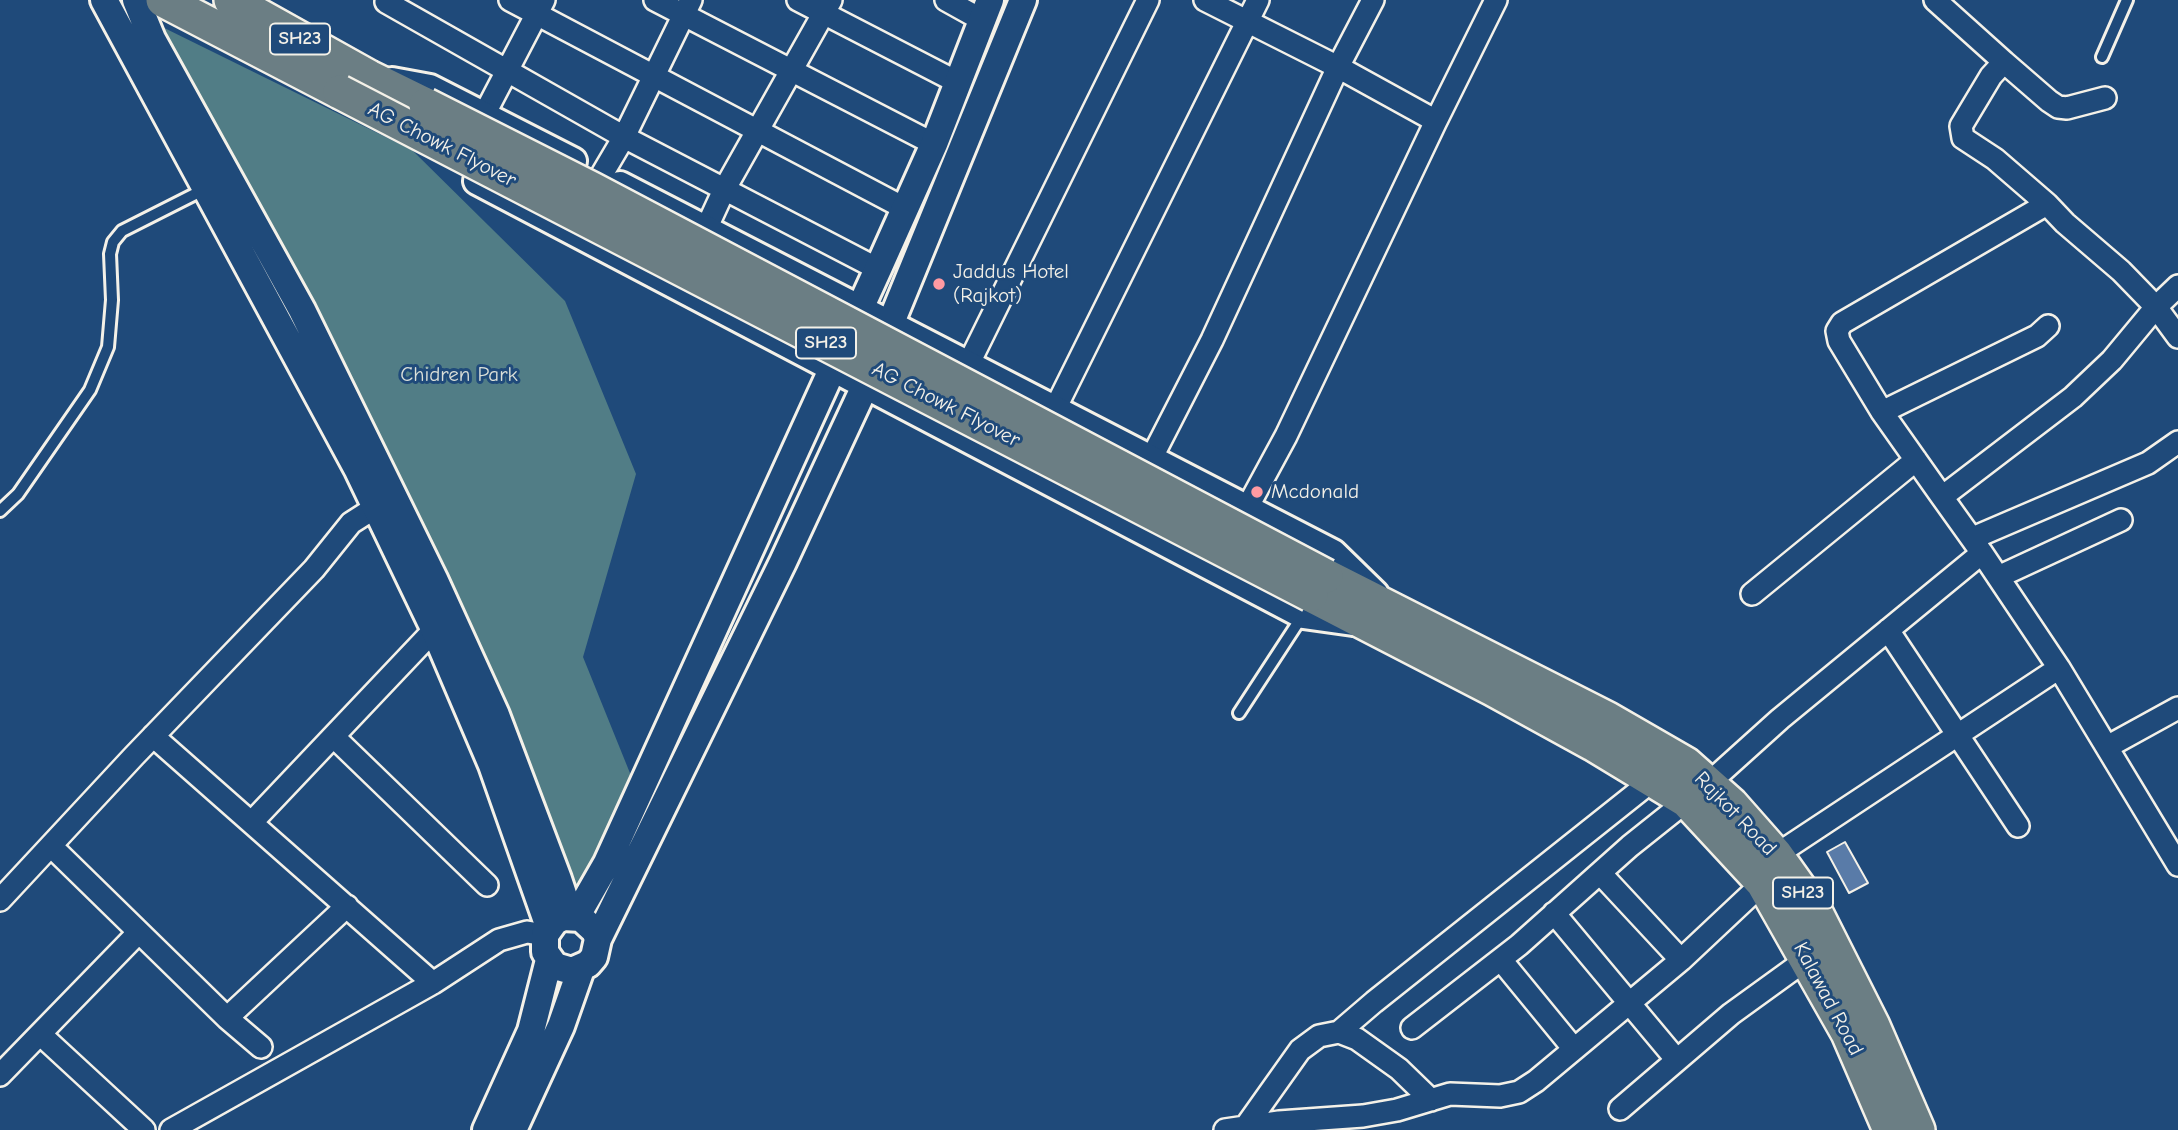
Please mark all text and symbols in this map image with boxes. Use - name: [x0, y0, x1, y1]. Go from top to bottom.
- road number: SH23: [270, 23, 330, 54]
- street label: AG Chowk Flyover: [364, 97, 520, 193]
- place label: Jaddus Hotel (Rajkot): [953, 259, 1069, 309]
- marker: Jaddus Hotel (Rajkot): [931, 276, 947, 292]
- road number: SH23: [796, 328, 856, 358]
- street label: AG Chowk Flyover: [868, 357, 1024, 453]
- park label: Chidren Park: [400, 362, 518, 388]
- place label: Mcdonald: [1271, 479, 1359, 505]
- marker: Mcdonald: [1249, 484, 1265, 500]
- street label: Rajkot Road: [1689, 767, 1781, 861]
- road number: SH23: [1773, 878, 1833, 908]
- street label: Kalawad Road: [1788, 938, 1868, 1060]

